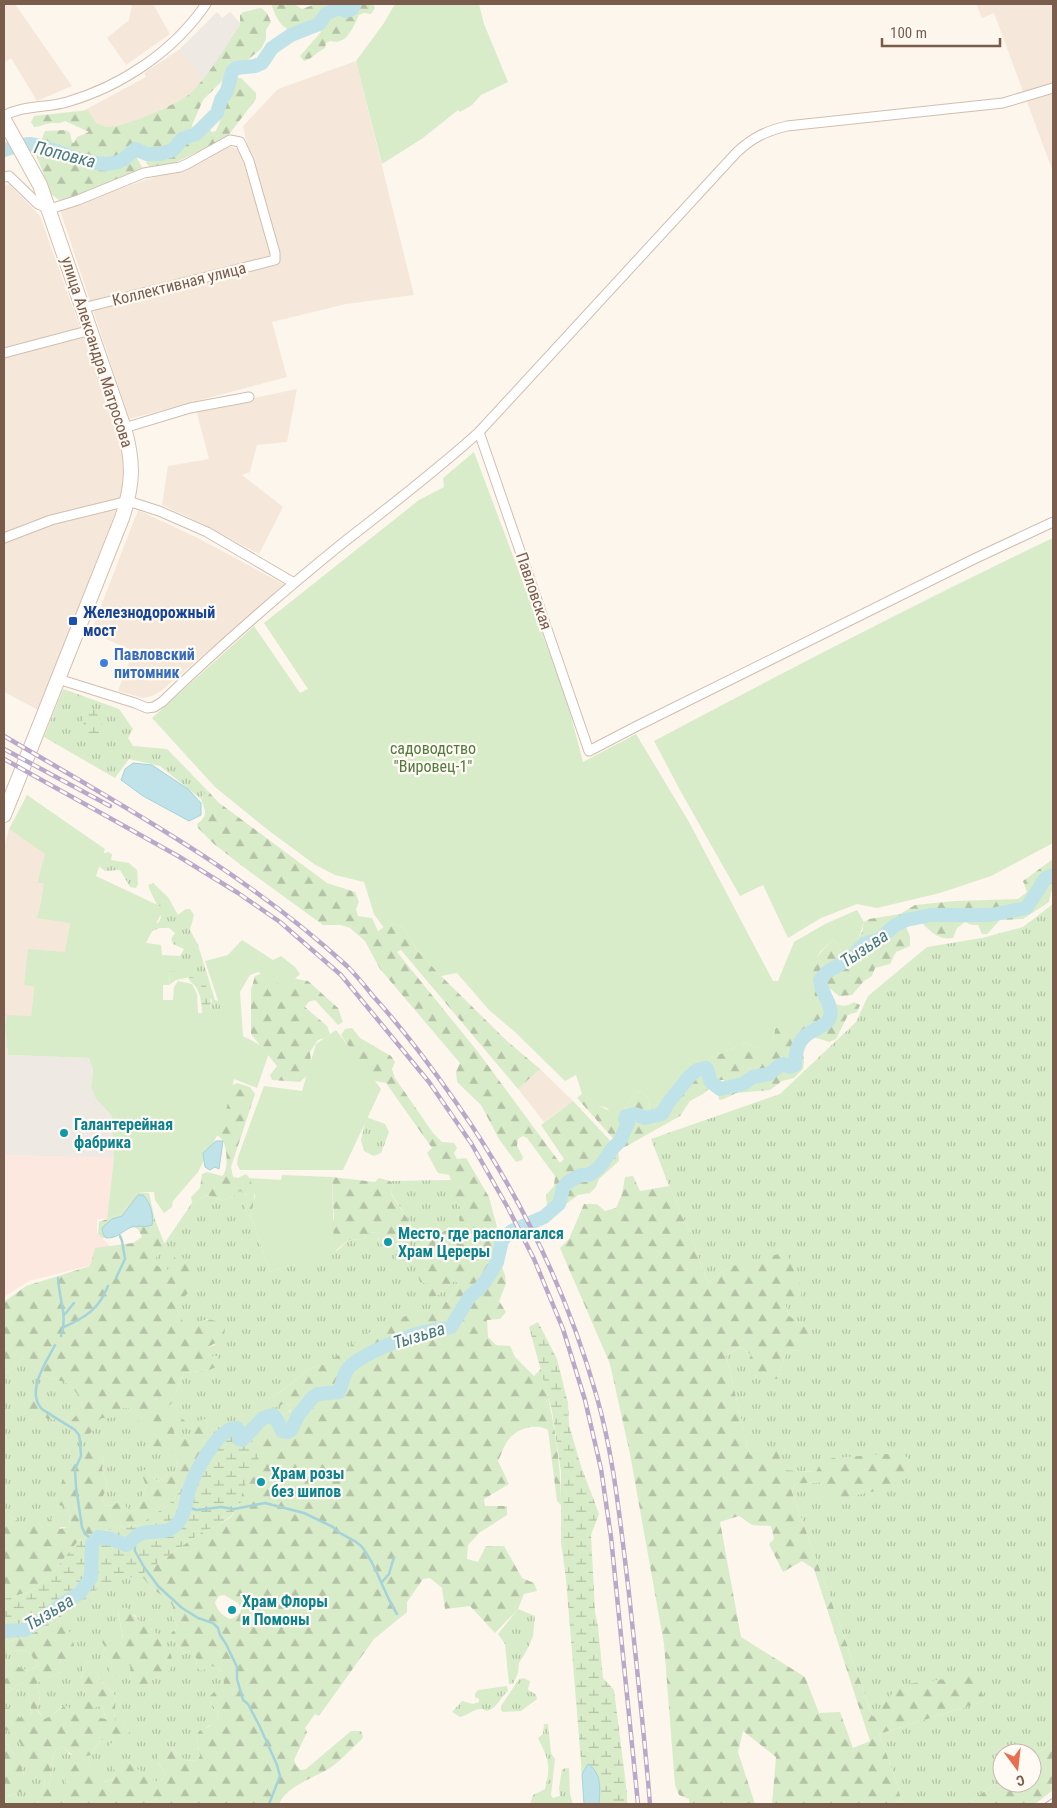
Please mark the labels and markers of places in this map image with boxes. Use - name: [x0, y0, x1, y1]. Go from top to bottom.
- place label: Железнодорожный мост: [83, 603, 215, 640]
- marker: Железнодорожный мост: [67, 615, 79, 627]
- place label: Павловский питомник: [114, 645, 195, 682]
- marker: Павловский питомник: [98, 657, 110, 669]
- place label: Галантерейная фабрика: [74, 1115, 173, 1152]
- marker: Галантерейная фабрика: [58, 1127, 70, 1139]
- place label: Место, где располагался Храм Цереры: [398, 1224, 564, 1261]
- marker: Место, где располагался Храм Цереры: [382, 1236, 394, 1248]
- place label: Храм розы без шипов: [271, 1464, 345, 1501]
- marker: Храм розы без шипов: [255, 1476, 267, 1488]
- place label: Храм Флоры и Помоны: [242, 1592, 328, 1629]
- marker: Храм Флоры и Помоны: [226, 1604, 238, 1616]

